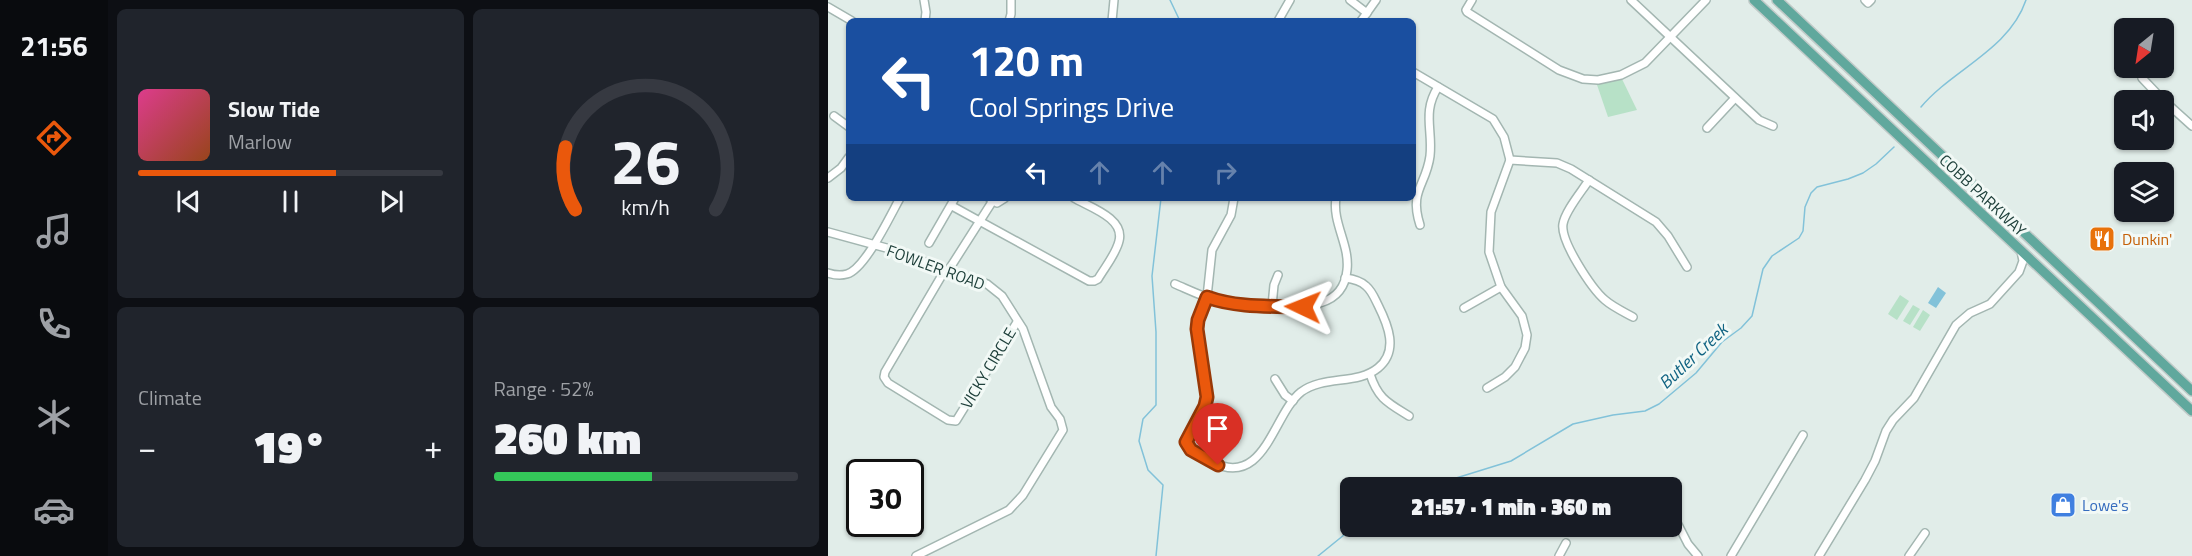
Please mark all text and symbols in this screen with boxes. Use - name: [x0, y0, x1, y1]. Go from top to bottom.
- north arrow: [2114, 18, 2174, 78]
- map controls: [2114, 18, 2174, 222]
- text: 21:56: [20, 25, 88, 66]
- text: 120 m: [969, 28, 1084, 92]
- icon: left: [870, 42, 948, 120]
- text: Cool Springs Drive: [969, 86, 1174, 127]
- button: sound: [2114, 90, 2174, 150]
- text: Slow Tide: [228, 92, 320, 126]
- text: 26: [611, 114, 681, 209]
- icon: directions: [33, 117, 75, 159]
- text: Marlow: [228, 126, 292, 157]
- street label: COBB PARKWAY: [1934, 148, 2032, 242]
- icon: left: [1020, 156, 1053, 189]
- icon: ahead: [1083, 156, 1116, 189]
- icon: ahead: [1146, 156, 1179, 189]
- icon: right: [1209, 156, 1242, 189]
- button: layers: [2114, 162, 2174, 222]
- icon: previous: [172, 185, 205, 218]
- icon: pause: [274, 185, 307, 218]
- icon: next: [375, 185, 408, 218]
- text: km/h: [621, 192, 670, 224]
- icon: music: [33, 210, 75, 252]
- restaurant icon: Dunkin': [2087, 224, 2117, 254]
- place label: Dunkin': [2122, 227, 2172, 251]
- street label: FOWLER ROAD: [884, 238, 988, 296]
- position arrow: [1271, 275, 1335, 339]
- icon: phone: [33, 303, 75, 345]
- water label: Butler Creek: [1652, 315, 1735, 395]
- street label: VICKY CIRCLE: [954, 323, 1022, 413]
- text: Range · 52%: [494, 373, 594, 404]
- text: Climate: [138, 382, 202, 413]
- icon: climate: [33, 396, 75, 438]
- text: 260 km: [494, 403, 641, 471]
- pin: [1192, 403, 1243, 465]
- text: 19°: [253, 412, 327, 480]
- icon: arrive: [1201, 412, 1234, 445]
- text: −: [138, 422, 156, 472]
- text: +: [424, 422, 442, 472]
- speed limit sign: 30: [846, 459, 924, 537]
- icon: car: [33, 489, 75, 531]
- text: 21:57 · 1 min · 360 m: [1411, 490, 1611, 524]
- shop icon: Lowe's: [2048, 490, 2078, 520]
- place label: Lowe's: [2082, 493, 2129, 517]

